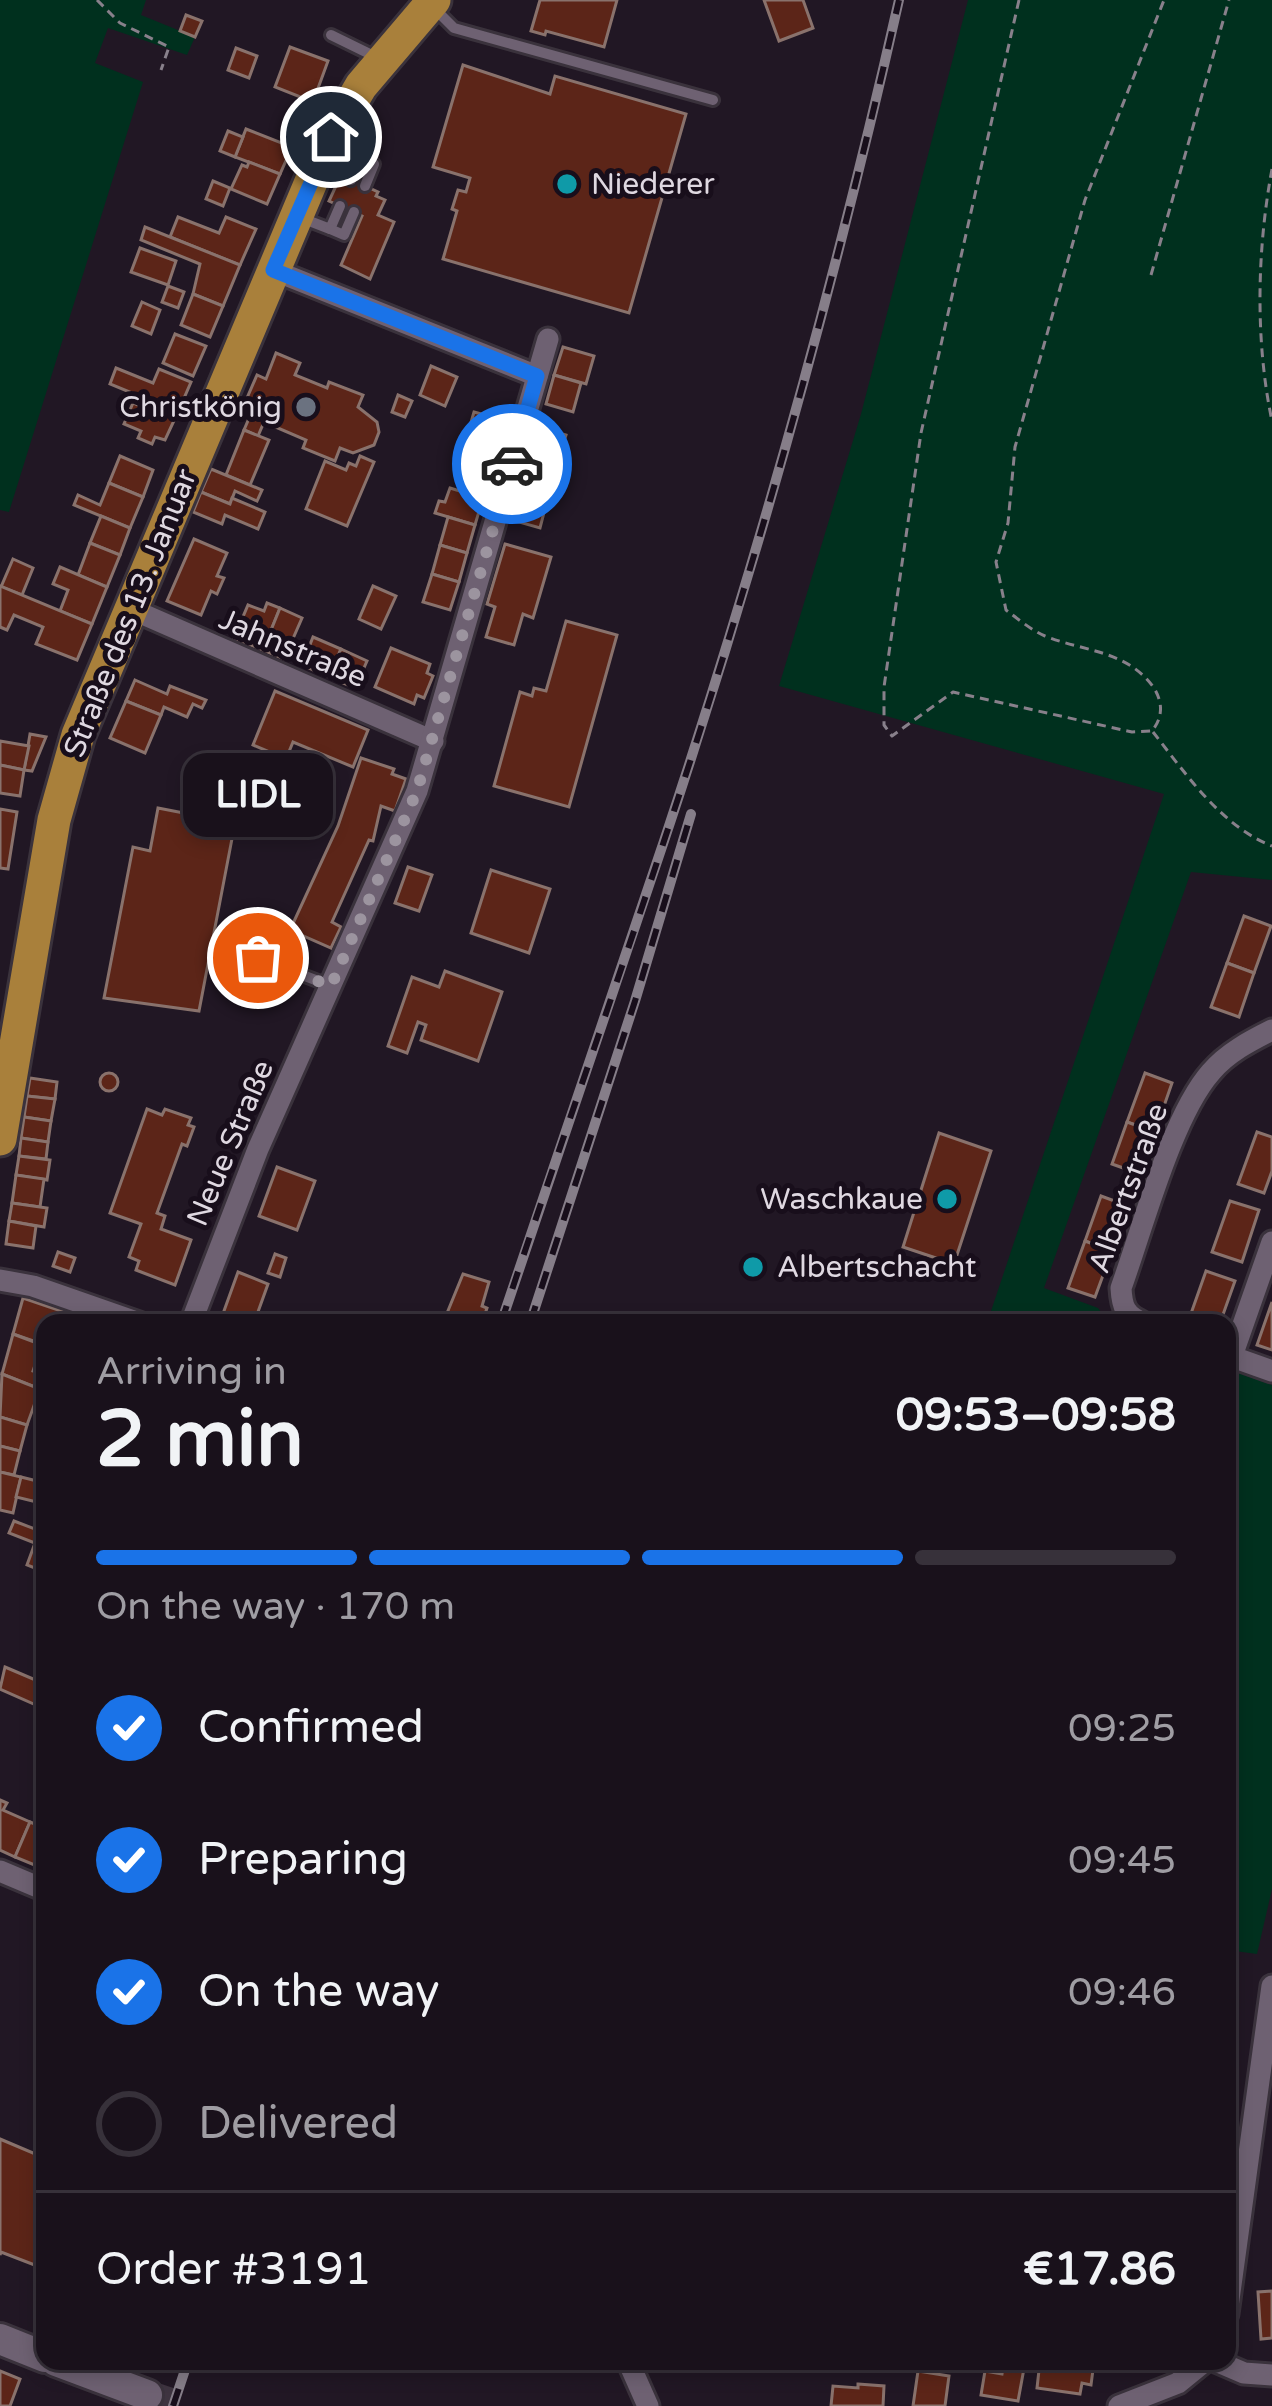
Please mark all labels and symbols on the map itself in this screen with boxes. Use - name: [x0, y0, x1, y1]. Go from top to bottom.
- pin: [280, 86, 382, 188]
- place label: Niederer: [591, 166, 715, 203]
- marker: Niederer: [554, 171, 580, 197]
- place label: Christkönig: [119, 389, 282, 426]
- marker: Christkönig: [293, 394, 319, 420]
- courier: [452, 404, 572, 524]
- street label: Straße des 13. Januar: [56, 463, 205, 763]
- street label: Jahnstraße: [213, 601, 372, 696]
- callout: LIDL: [183, 754, 333, 838]
- pin: [207, 907, 309, 1009]
- street label: Neue Straße: [179, 1055, 282, 1232]
- street label: Albertstraße: [1081, 1098, 1176, 1278]
- place label: Waschkaue: [760, 1181, 923, 1218]
- marker: Waschkaue: [934, 1186, 960, 1212]
- place label: Albertschacht: [777, 1249, 976, 1286]
- marker: Albertschacht: [740, 1254, 766, 1280]

